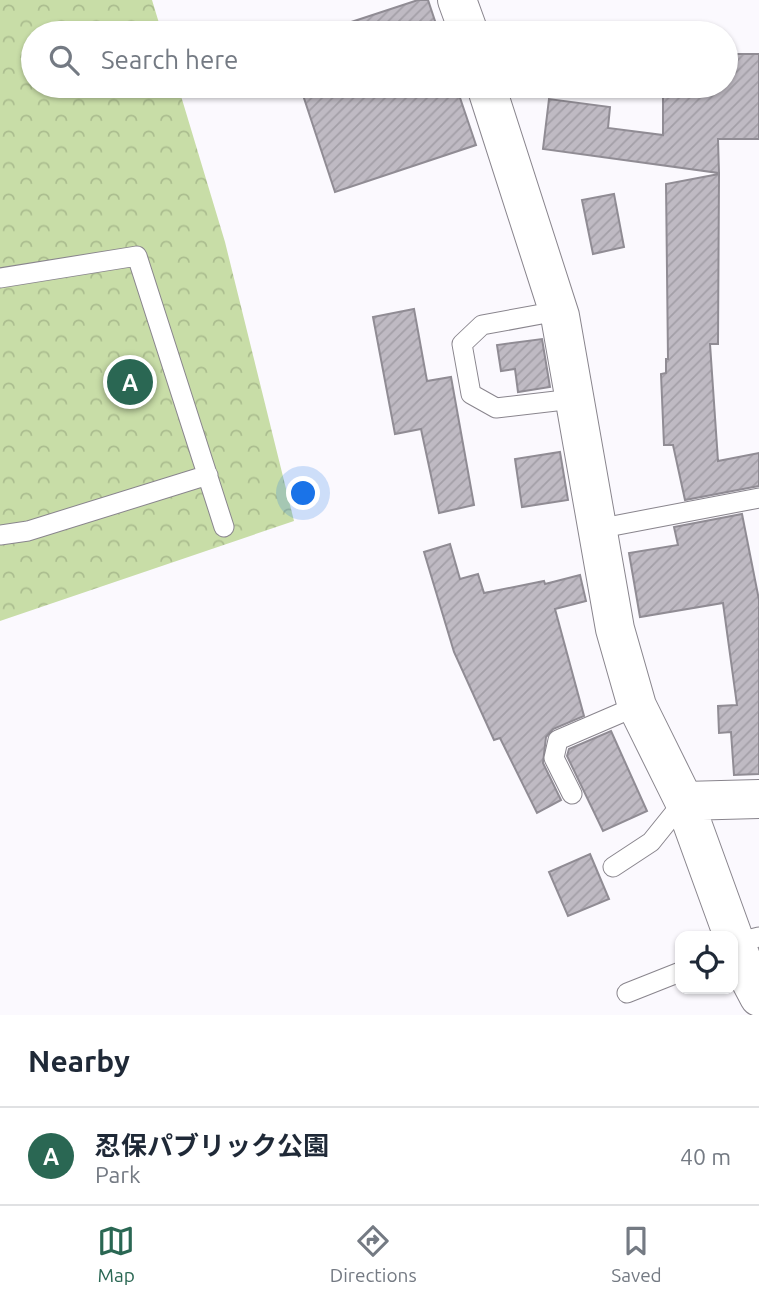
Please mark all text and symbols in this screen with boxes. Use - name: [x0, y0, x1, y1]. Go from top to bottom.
- search box: [21, 21, 738, 98]
- icon: search: [45, 41, 83, 79]
- text: Search here: [101, 45, 238, 74]
- pin: A: [107, 356, 153, 408]
- your location: [286, 476, 320, 510]
- map controls: [675, 931, 738, 994]
- button: locate: [675, 931, 738, 994]
- text: Nearby: [28, 1044, 130, 1078]
- text: 忍保パブリック公園: [95, 1131, 329, 1160]
- text: A: [43, 1144, 59, 1169]
- text: 40 m: [680, 1144, 731, 1169]
- text: Park: [95, 1162, 141, 1187]
- tab: Map: [97, 1222, 135, 1286]
- tab: Directions: [330, 1222, 417, 1286]
- tab: Saved: [611, 1222, 662, 1286]

